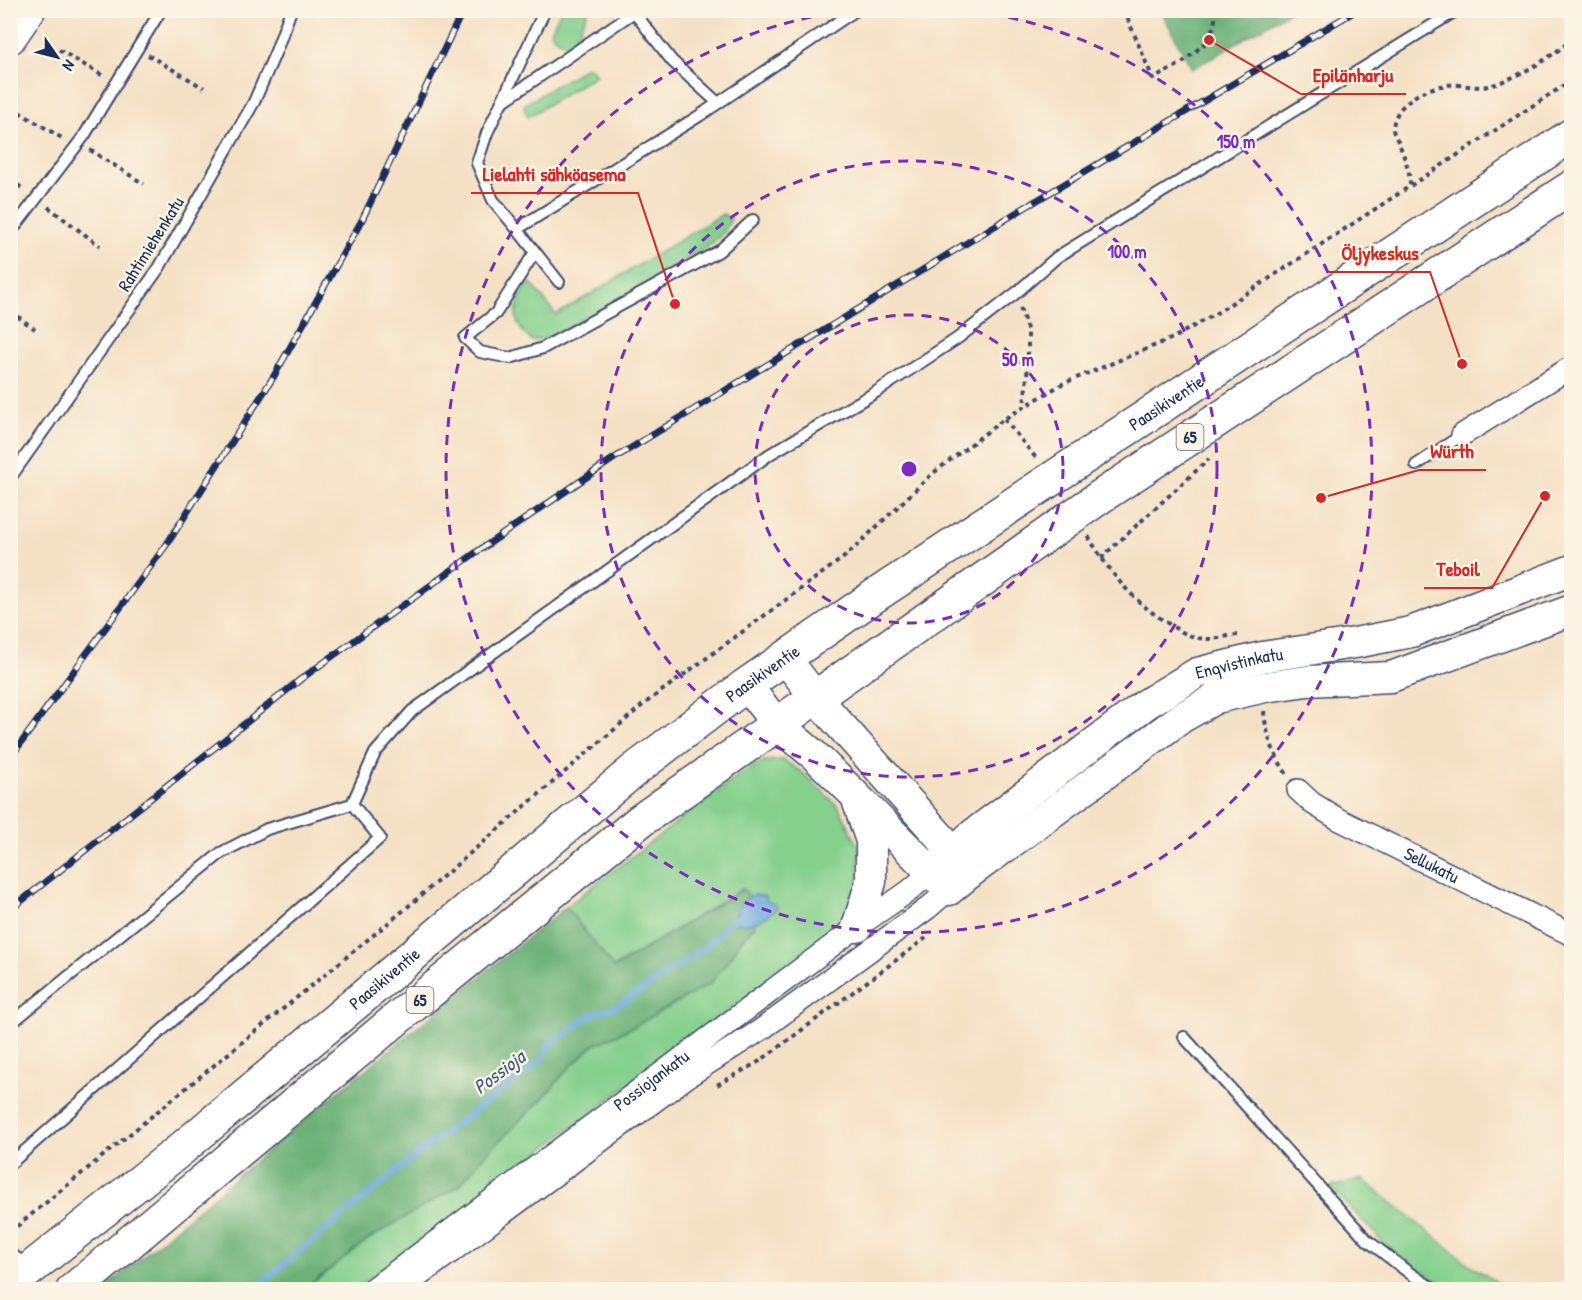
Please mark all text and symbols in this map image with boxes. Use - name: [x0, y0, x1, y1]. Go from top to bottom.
- north arrow: [27, 27, 87, 87]
- text: N: [58, 56, 81, 76]
- callout: Epilänharju: [1301, 56, 1406, 94]
- text: Epilänharju: [1313, 61, 1394, 89]
- text: 150 m: [1217, 129, 1255, 154]
- callout: Lielahti sähköasema: [471, 155, 638, 193]
- text: Lielahti sähköasema: [483, 160, 625, 187]
- street label: Rahtimiehenkatu: [112, 192, 190, 296]
- callout: Öljykeskus: [1329, 234, 1430, 272]
- text: 100 m: [1107, 239, 1147, 264]
- text: Öljykeskus: [1341, 239, 1419, 267]
- text: 50 m: [1002, 347, 1034, 372]
- street label: Paasikiventie: [1124, 369, 1209, 437]
- road number: 65: [1176, 424, 1204, 450]
- callout: Würth: [1419, 432, 1486, 470]
- text: Würth: [1430, 437, 1474, 464]
- centre of rings: [899, 459, 919, 479]
- callout: Teboil: [1424, 550, 1492, 588]
- text: Teboil: [1435, 555, 1480, 582]
- street label: Paasikiventie: [720, 639, 805, 708]
- street label: Enqvistinkatu: [1193, 641, 1284, 685]
- street label: Sellukatu: [1400, 841, 1463, 889]
- street label: Paasikiventie: [344, 941, 425, 1015]
- road number: 65: [406, 987, 434, 1013]
- water label: Possioja: [467, 1042, 532, 1100]
- street label: Possiojankatu: [608, 1044, 694, 1117]

